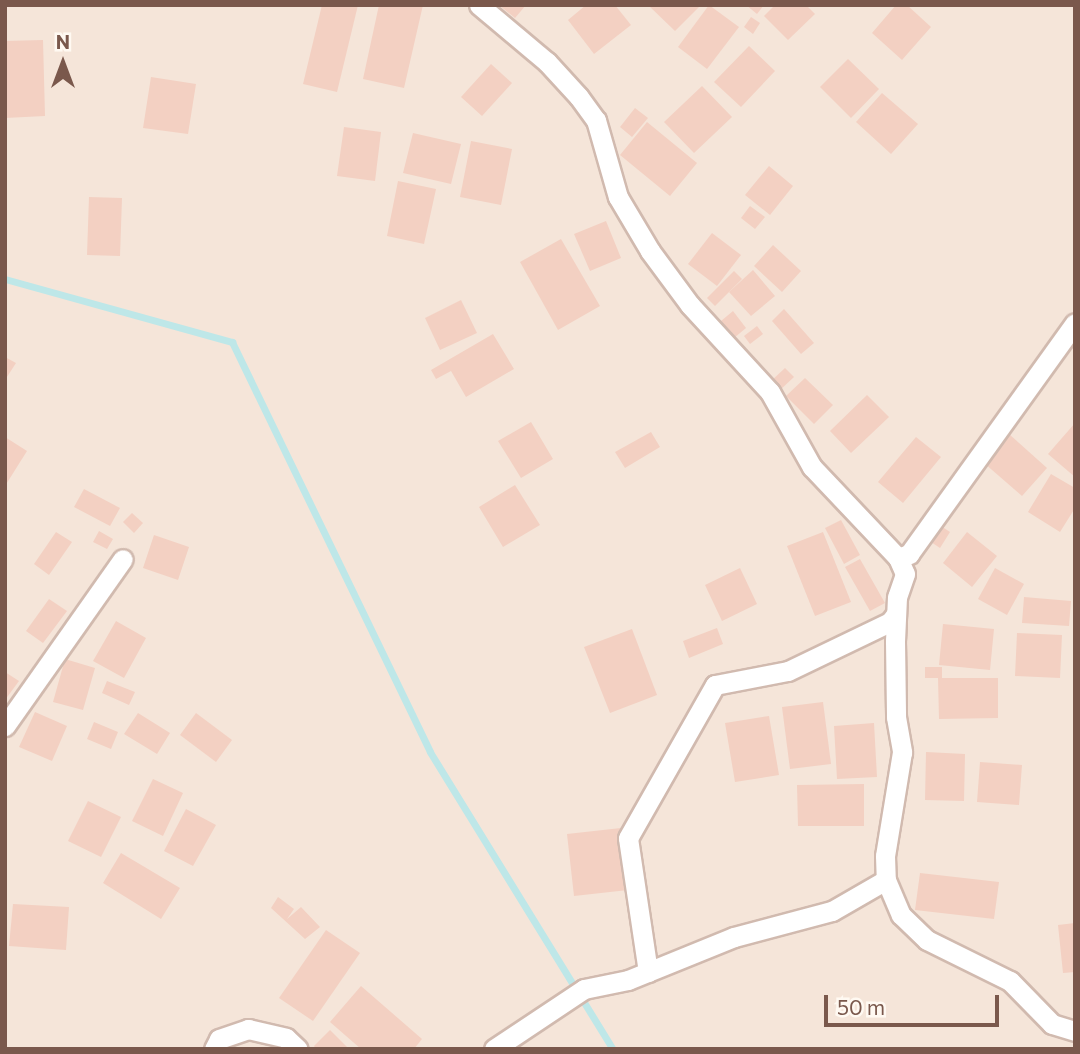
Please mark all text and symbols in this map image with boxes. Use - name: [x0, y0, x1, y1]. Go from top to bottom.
- north arrow: [28, 28, 98, 98]
- text: N: [56, 30, 70, 53]
- scale bar: [828, 981, 1003, 1025]
- text: 50 m: [837, 994, 885, 1019]

